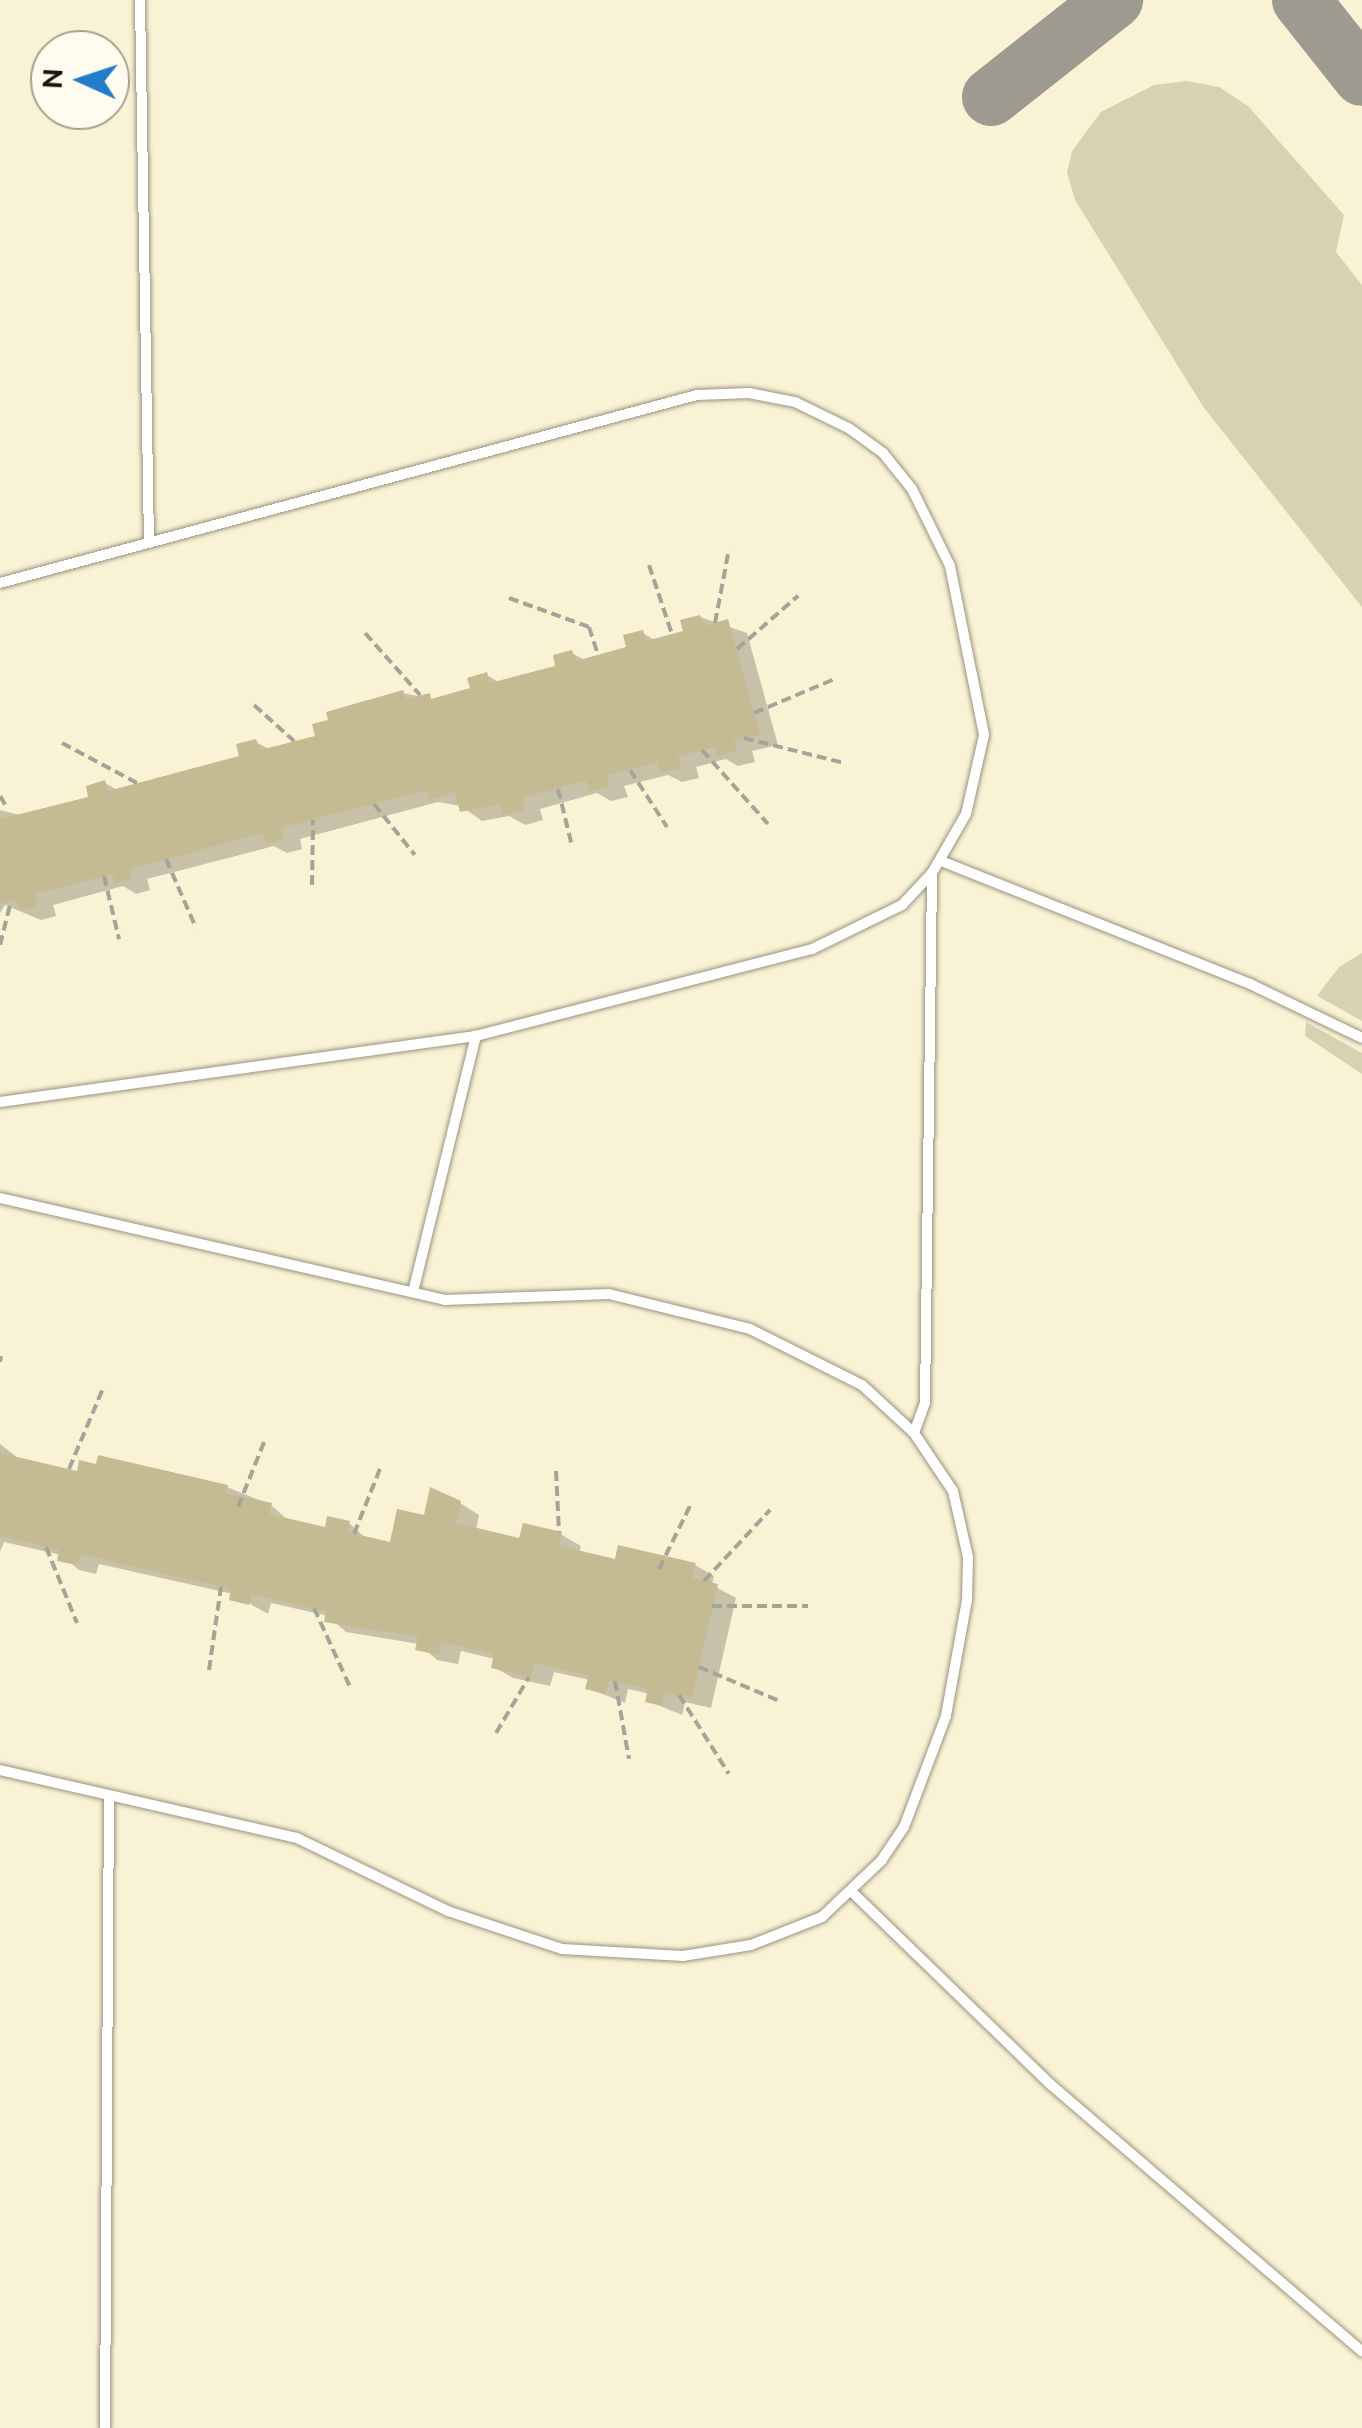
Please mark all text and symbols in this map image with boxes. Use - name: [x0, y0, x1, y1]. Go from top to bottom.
- north arrow: [30, 30, 130, 130]
- text: N: [36, 67, 68, 90]

